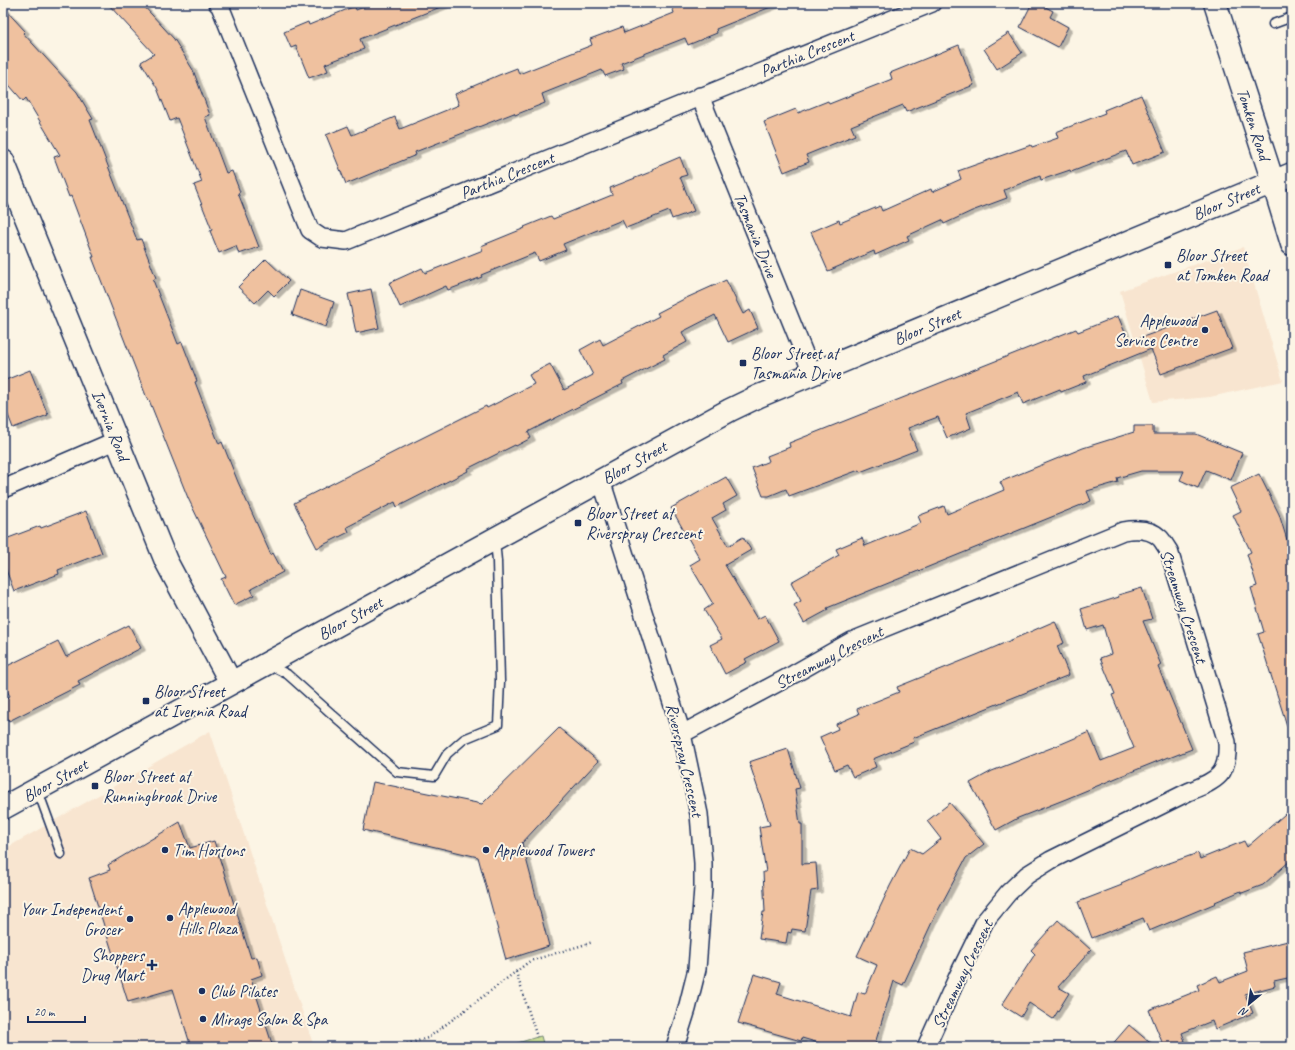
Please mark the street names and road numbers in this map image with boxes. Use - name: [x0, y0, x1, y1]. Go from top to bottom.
- street label: Parthia Crescent: [757, 24, 859, 82]
- street label: Tomken Road: [1232, 86, 1276, 165]
- street label: Parthia Crescent: [457, 146, 559, 204]
- street label: Bloor Street: [1190, 177, 1265, 225]
- street label: Tasmania Drive: [729, 190, 783, 282]
- street label: Bloor Street: [891, 302, 966, 350]
- street label: Ivernia Road: [87, 387, 135, 466]
- street label: Bloor Street: [598, 435, 672, 489]
- street label: Streamway Crescent: [1155, 547, 1212, 668]
- street label: Bloor Street: [314, 591, 388, 645]
- street label: Streamway Crescent: [772, 620, 889, 694]
- street label: Riverspray Crescent: [661, 701, 708, 821]
- street label: Bloor Street: [19, 753, 93, 807]
- street label: Streamway Crescent: [927, 914, 999, 1032]

